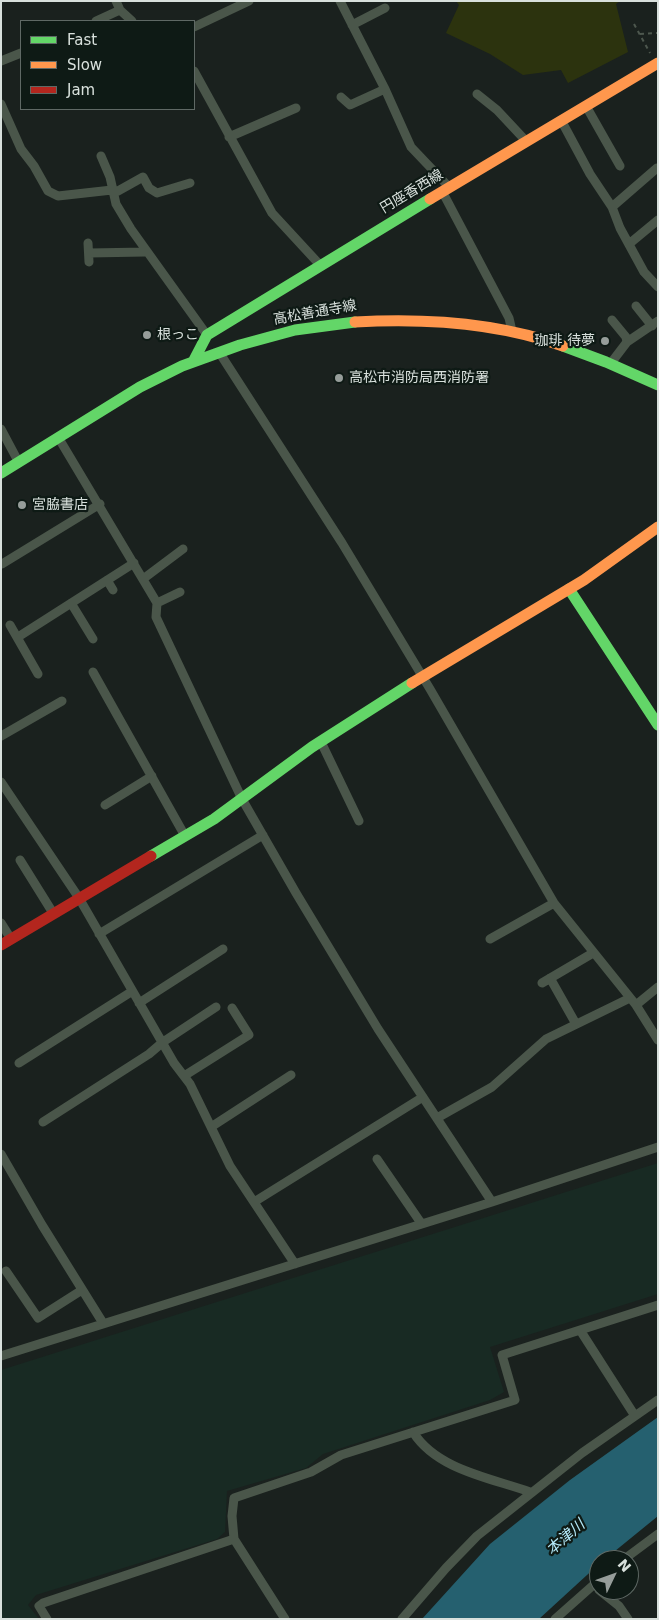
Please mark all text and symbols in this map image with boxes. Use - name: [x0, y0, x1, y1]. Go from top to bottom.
- legend: [20, 20, 195, 110]
- text: Fast: [67, 31, 97, 49]
- text: Slow: [67, 56, 102, 74]
- text: Jam: [67, 81, 95, 99]
- street label: 円座香西線: [378, 167, 446, 217]
- street label: 高松善通寺線: [272, 297, 358, 329]
- place label: 根っこ: [157, 327, 199, 343]
- marker: 根っこ: [141, 329, 153, 341]
- place label: 珈琲 待夢: [535, 333, 595, 349]
- marker: 珈琲 待夢: [599, 335, 611, 347]
- place label: 高松市消防局西消防署: [349, 370, 489, 386]
- marker: 高松市消防局西消防署: [333, 372, 345, 384]
- place label: 宮脇書店: [32, 497, 88, 513]
- marker: 宮脇書店: [16, 499, 28, 511]
- water label: 本津川: [543, 1516, 589, 1560]
- north arrow: [589, 1550, 639, 1600]
- text: N: [615, 1556, 634, 1575]

